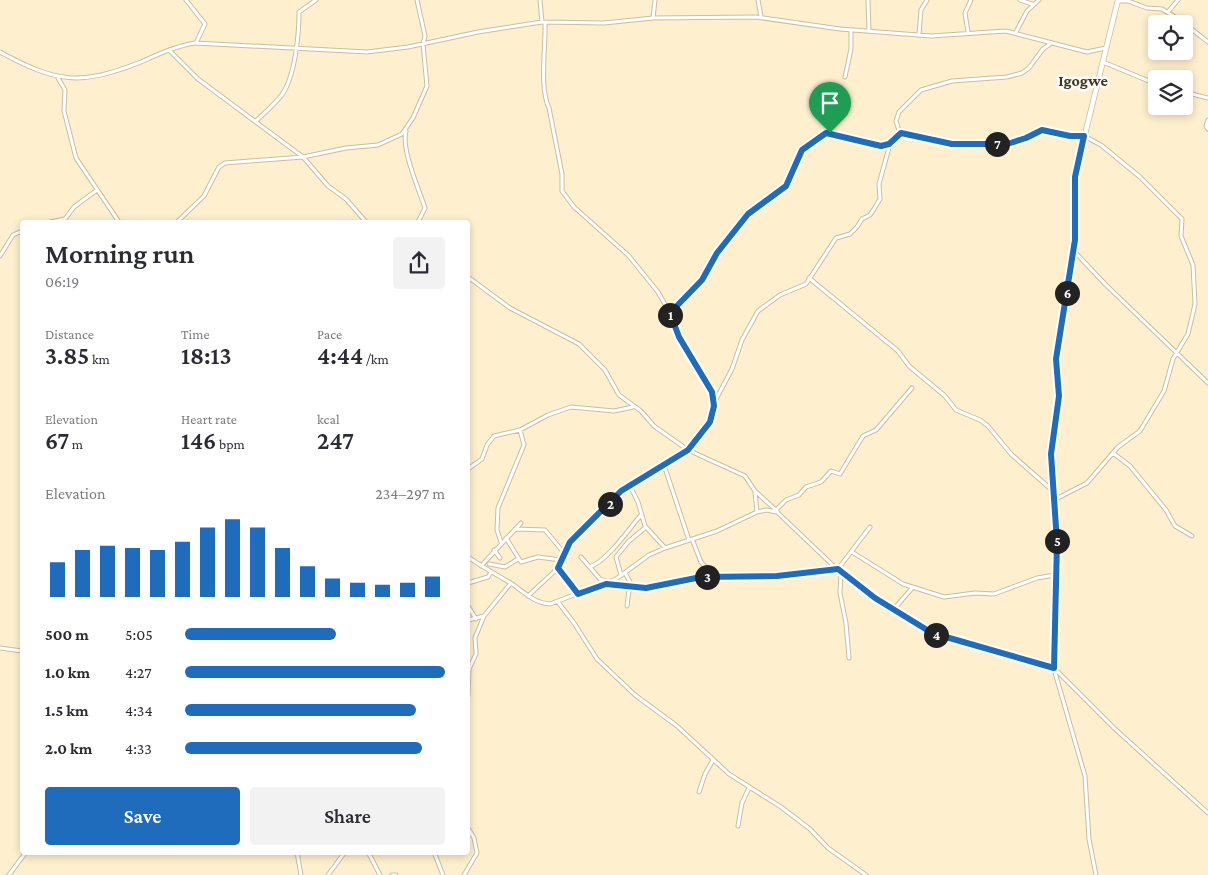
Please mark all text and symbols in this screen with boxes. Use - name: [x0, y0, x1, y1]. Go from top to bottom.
- map controls: [1148, 15, 1193, 115]
- button: locate: [1148, 15, 1193, 60]
- button: layers: [1148, 70, 1193, 115]
- district label: Igogwe: [1058, 72, 1108, 89]
- pin: [809, 82, 851, 133]
- icon: arrive: [816, 89, 844, 117]
- pin: 7: [984, 132, 1010, 156]
- text: 7: [994, 136, 1001, 152]
- button: share: [393, 237, 445, 289]
- text: Morning run: [45, 238, 194, 269]
- text: 06:19: [45, 273, 79, 290]
- pin: 6: [1054, 280, 1080, 306]
- text: 6: [1064, 285, 1071, 301]
- pin: 1: [658, 302, 682, 328]
- text: 1: [668, 307, 673, 323]
- text: Distance: [45, 326, 94, 342]
- text: Time: [181, 326, 210, 342]
- text: Pace: [317, 326, 342, 342]
- text: 3.85: [45, 342, 89, 369]
- text: 18:13: [181, 342, 232, 369]
- text: 4:44: [317, 342, 363, 369]
- text: km: [89, 351, 110, 367]
- text: /km: [363, 351, 389, 367]
- text: Elevation: [45, 411, 98, 427]
- text: Heart rate: [181, 411, 237, 427]
- text: kcal: [317, 411, 340, 427]
- text: 67: [45, 427, 69, 454]
- text: 146: [181, 427, 216, 454]
- text: 247: [317, 427, 354, 454]
- text: m: [69, 436, 83, 452]
- text: bpm: [216, 436, 245, 452]
- text: Elevation: [45, 485, 106, 502]
- text: 234–297 m: [375, 485, 445, 502]
- pin: 2: [598, 492, 622, 516]
- text: 2: [607, 496, 614, 512]
- pin: 5: [1044, 528, 1070, 554]
- text: 5: [1054, 533, 1061, 549]
- pin: 3: [694, 564, 720, 590]
- text: 3: [704, 569, 711, 585]
- pin: 4: [924, 622, 948, 648]
- text: 500 m: [45, 626, 89, 643]
- text: 5:05: [125, 626, 153, 643]
- text: 4: [933, 627, 940, 643]
- text: 1.0 km: [45, 664, 90, 681]
- text: 4:27: [125, 664, 152, 681]
- text: 1.5 km: [45, 702, 89, 719]
- text: 4:34: [125, 702, 153, 719]
- text: 2.0 km: [45, 740, 92, 757]
- text: 4:33: [125, 740, 152, 757]
- button: Save: [45, 787, 240, 845]
- button: Share: [250, 787, 445, 845]

